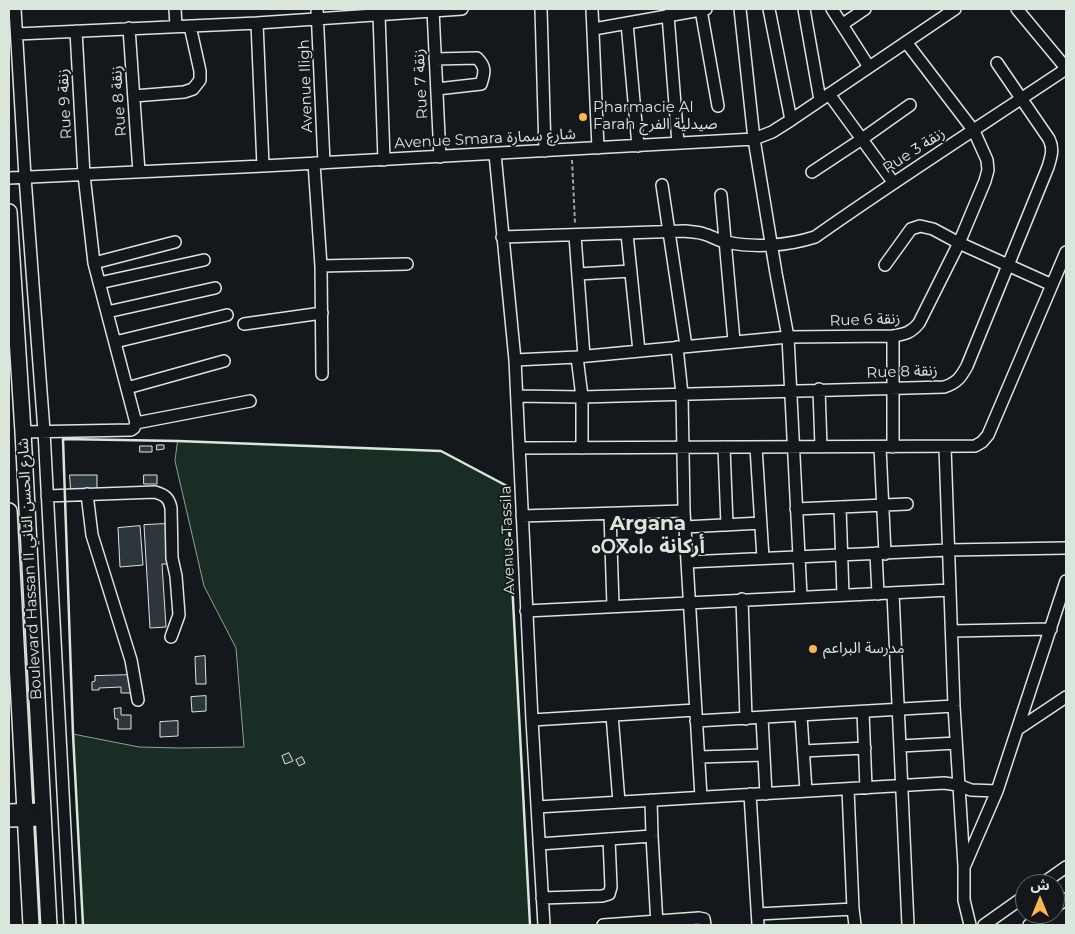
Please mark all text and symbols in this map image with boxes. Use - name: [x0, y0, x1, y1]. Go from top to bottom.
- street label: Avenue Iligh: [295, 39, 317, 133]
- street label: Rue 7 زنقة: [410, 48, 432, 120]
- street label: Rue 8 زنقة: [108, 65, 130, 137]
- street label: Rue 9 زنقة: [54, 68, 76, 140]
- place label: Pharmacie Al Farah صيدلية الفرح: [593, 99, 718, 134]
- marker: Pharmacie Al Farah صيدلية الفرح: [577, 111, 589, 123]
- street label: Rue 3 زنقة: [880, 124, 948, 178]
- street label: Avenue Smara شارع سمارة: [394, 125, 576, 153]
- street label: Rue 6 زنقة: [829, 310, 901, 330]
- street label: Rue 8 زنقة: [866, 362, 938, 382]
- street label: Boulevard Hassan II شارع الحسن الثاني: [14, 438, 46, 700]
- street label: Avenue Tassila: [497, 485, 519, 595]
- district label: Argana ⴰⵔⴳⴰⵏⴰ أركانة: [591, 512, 705, 559]
- place label: مدرسة البراعم: [823, 640, 905, 658]
- marker: مدرسة البراعم: [807, 643, 819, 655]
- north arrow: [1015, 874, 1065, 924]
- text: ش: [1030, 876, 1050, 894]

